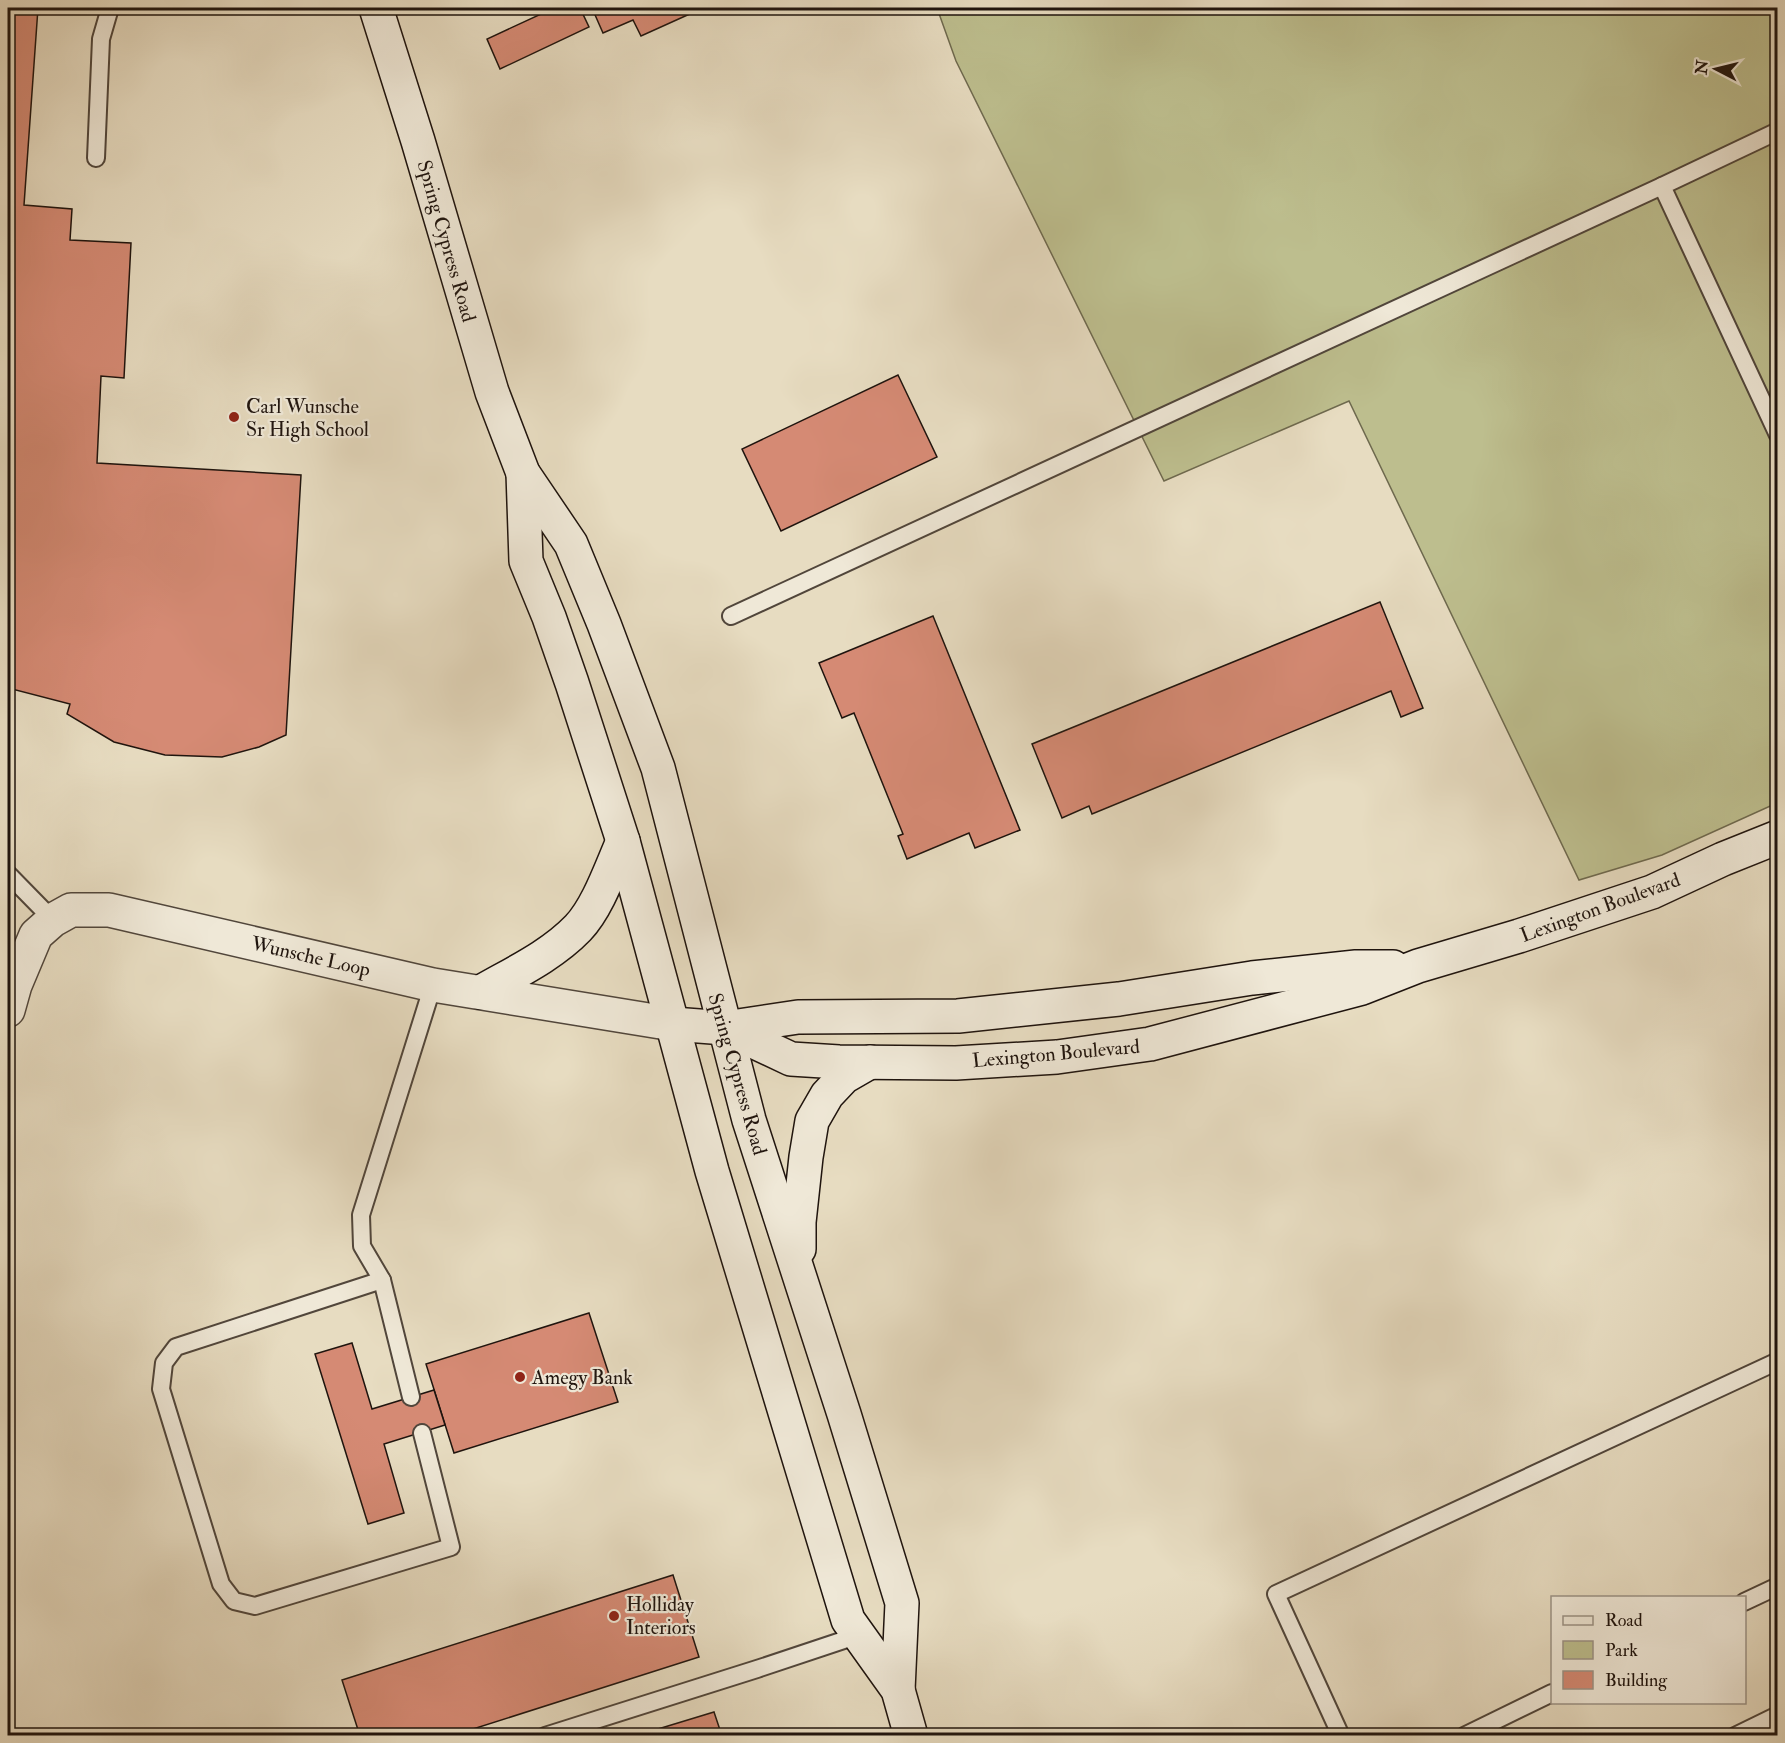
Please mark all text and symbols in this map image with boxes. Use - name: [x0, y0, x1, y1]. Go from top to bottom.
- north arrow: [1686, 39, 1746, 99]
- text: N: [1691, 58, 1713, 77]
- street label: Spring Cypress Road: [411, 157, 482, 325]
- place label: Carl Wunsche Sr High School: [246, 394, 369, 442]
- marker: Carl Wunsche Sr High School: [227, 410, 241, 424]
- street label: Lexington Boulevard: [1517, 867, 1684, 948]
- street label: Wunsche Loop: [248, 930, 373, 983]
- street label: Spring Cypress Road: [702, 990, 773, 1158]
- street label: Lexington Boulevard: [971, 1034, 1141, 1073]
- place label: Amegy Bank: [531, 1365, 633, 1390]
- marker: Amegy Bank: [513, 1370, 527, 1384]
- place label: Holliday Interiors: [626, 1592, 696, 1640]
- legend: [1551, 1596, 1746, 1704]
- marker: Holliday Interiors: [607, 1609, 621, 1623]
- text: Road: [1605, 1609, 1643, 1632]
- text: Park: [1605, 1639, 1638, 1662]
- text: Building: [1605, 1669, 1668, 1692]

